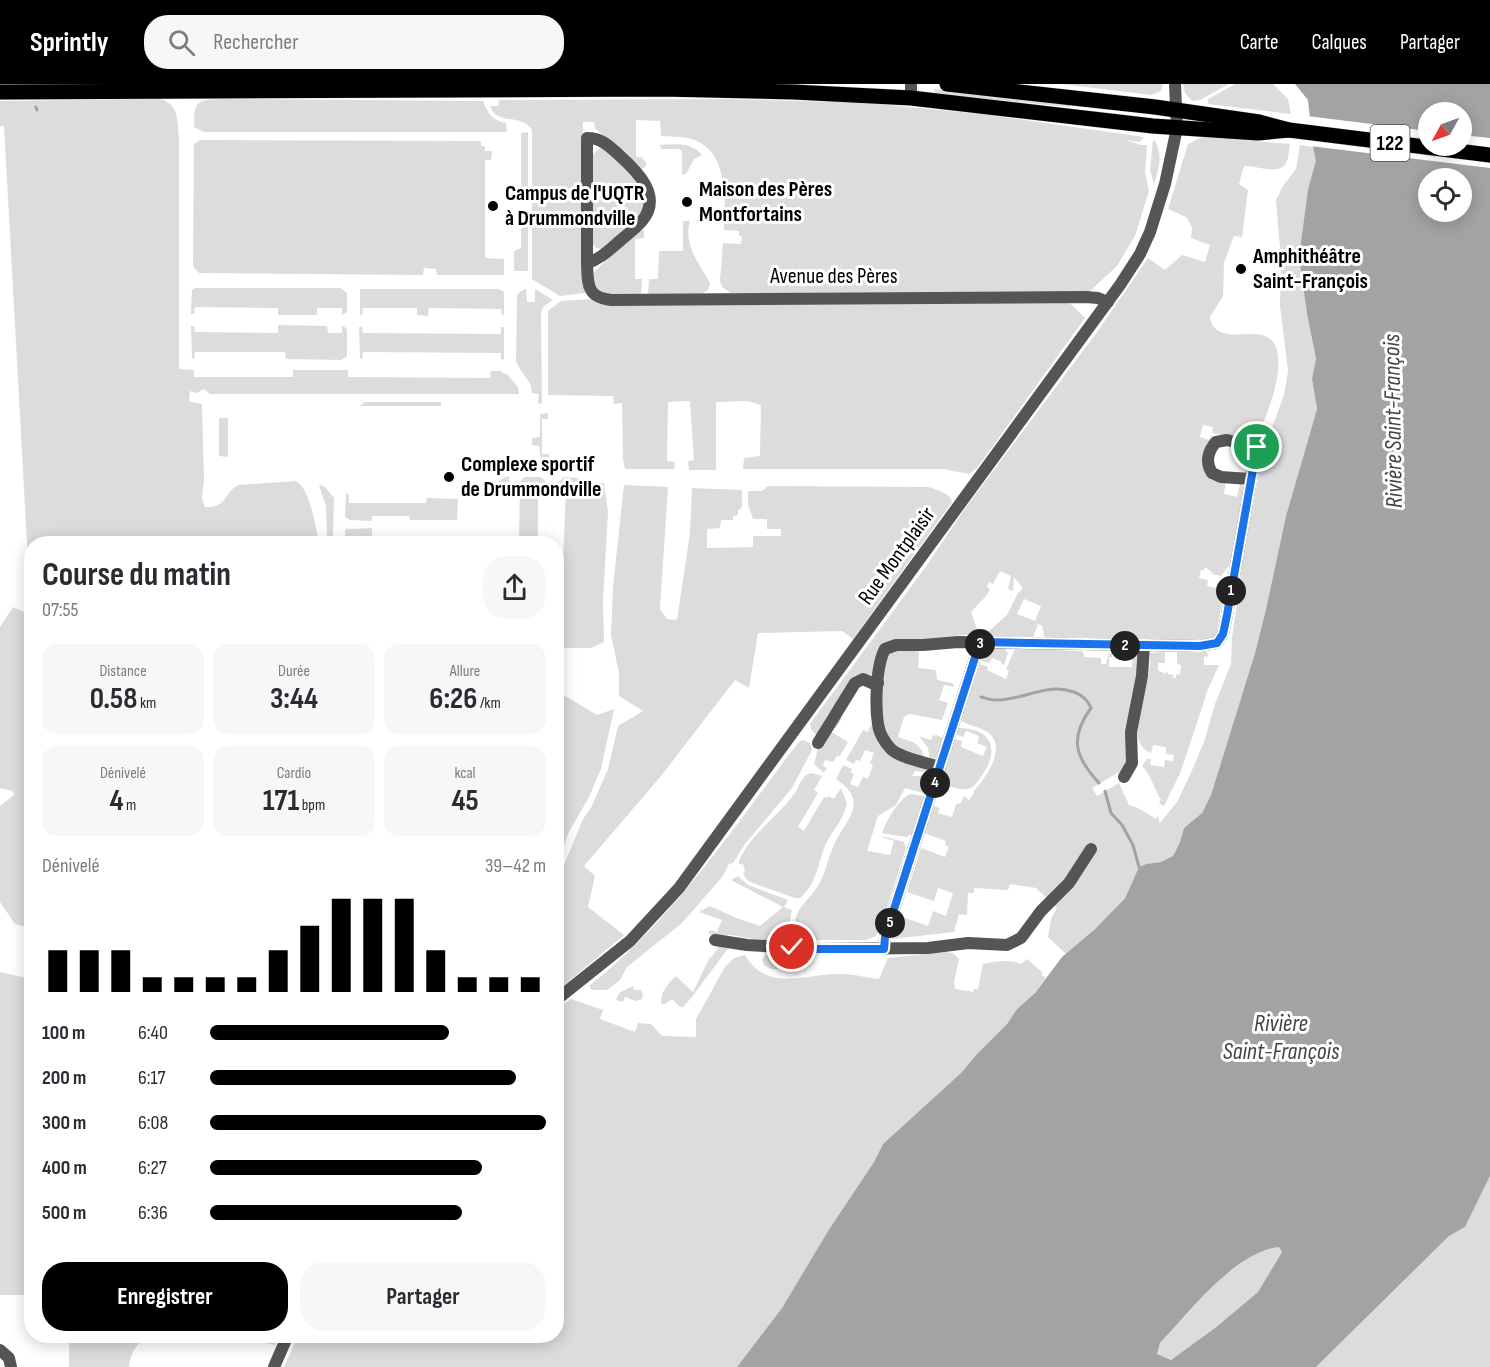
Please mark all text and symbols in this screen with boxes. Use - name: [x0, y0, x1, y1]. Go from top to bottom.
- search box: [144, 15, 564, 69]
- text: Sprintly: [30, 26, 108, 59]
- icon: search: [165, 26, 198, 59]
- text: Rechercher: [213, 29, 298, 56]
- text: Carte: [1240, 30, 1279, 55]
- text: Calques: [1312, 30, 1367, 55]
- text: Partager: [1400, 30, 1460, 55]
- north arrow: [1418, 102, 1472, 156]
- map controls: [1418, 102, 1472, 222]
- road number: 122: [1370, 125, 1410, 161]
- button: locate: [1418, 168, 1472, 222]
- place label: Maison des Pères Montfortains: [699, 176, 832, 228]
- place label: Campus de l'UQTR à Drummondville: [505, 180, 645, 232]
- marker: Maison des Pères Montfortains: [680, 195, 694, 209]
- marker: Campus de l'UQTR à Drummondville: [486, 199, 500, 213]
- place label: Amphithéâtre Saint-François: [1252, 243, 1368, 295]
- marker: Amphithéâtre Saint-François: [1234, 262, 1248, 276]
- street label: Avenue des Pères: [769, 263, 898, 290]
- water label: Rivière Saint-François: [1377, 333, 1409, 508]
- pin: [1231, 421, 1282, 472]
- icon: arrive: [1240, 430, 1273, 463]
- place label: Complexe sportif de Drummondville: [461, 451, 601, 503]
- marker: Complexe sportif de Drummondville: [442, 470, 456, 484]
- street label: Rue Montplaisir: [853, 502, 941, 610]
- text: Course du matin: [42, 555, 231, 595]
- button: share: [483, 556, 546, 619]
- pin: 1: [1216, 576, 1246, 606]
- text: 1: [1228, 581, 1234, 600]
- text: 07:55: [42, 598, 79, 622]
- pin: 3: [965, 629, 995, 659]
- pin: 2: [1110, 631, 1140, 661]
- text: 3: [976, 634, 984, 653]
- text: 2: [1121, 636, 1129, 655]
- text: Distance: [99, 662, 147, 681]
- text: Durée: [278, 662, 310, 681]
- text: Allure: [450, 662, 480, 681]
- text: 0.58: [90, 681, 137, 717]
- text: 3:44: [270, 681, 318, 717]
- text: 6:26: [429, 681, 477, 717]
- text: km: [137, 694, 156, 713]
- text: /km: [477, 694, 501, 713]
- text: Dénivelé: [100, 764, 146, 783]
- text: Cardio: [277, 764, 311, 783]
- text: kcal: [454, 764, 476, 783]
- pin: 4: [920, 768, 950, 798]
- text: 4: [931, 773, 939, 792]
- text: 4: [110, 783, 124, 819]
- text: 171: [263, 783, 299, 819]
- text: 45: [451, 783, 479, 819]
- text: m: [124, 796, 136, 815]
- text: bpm: [299, 796, 325, 815]
- text: Dénivelé: [42, 854, 100, 878]
- text: 39–42 m: [485, 854, 546, 878]
- pin: 5: [875, 908, 905, 938]
- text: 5: [886, 913, 894, 932]
- pin: [766, 921, 817, 972]
- icon: check: [775, 930, 808, 963]
- water label: Rivière Saint-François: [1223, 1009, 1340, 1066]
- text: 100 m: [42, 1021, 85, 1045]
- text: 6:40: [138, 1021, 168, 1045]
- text: 200 m: [42, 1066, 86, 1090]
- text: 6:17: [138, 1066, 166, 1090]
- text: 300 m: [42, 1111, 86, 1135]
- text: 6:08: [138, 1111, 168, 1135]
- text: 400 m: [42, 1156, 87, 1180]
- text: 6:27: [138, 1156, 167, 1180]
- text: 500 m: [42, 1201, 86, 1225]
- text: 6:36: [138, 1201, 168, 1225]
- button: Enregistrer: [42, 1262, 288, 1331]
- button: Partager: [300, 1262, 546, 1331]

